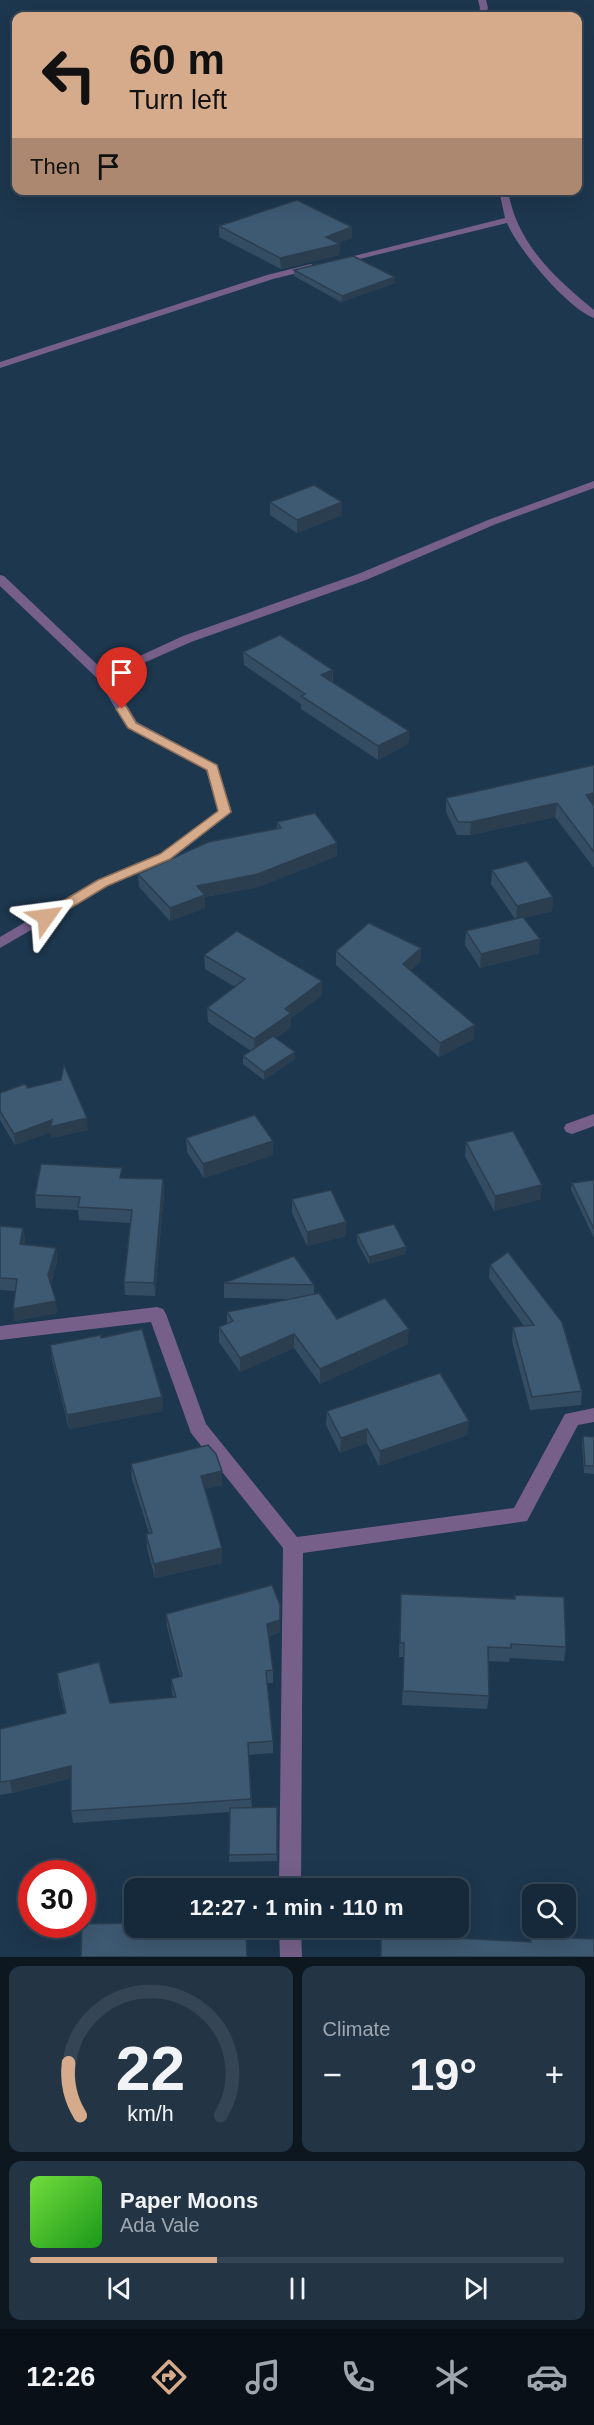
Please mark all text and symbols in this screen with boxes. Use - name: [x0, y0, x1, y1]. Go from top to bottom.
- icon: left: [30, 36, 108, 114]
- text: 60 m: [129, 36, 225, 83]
- text: Turn left: [129, 85, 227, 115]
- icon: arrive: [92, 150, 125, 183]
- text: Then: [30, 154, 80, 179]
- pin: [96, 647, 147, 709]
- icon: arrive: [105, 656, 138, 689]
- position arrow: [14, 885, 78, 949]
- speed limit sign: 30: [18, 1860, 96, 1938]
- map controls: [522, 1884, 576, 1938]
- button: search: [522, 1884, 576, 1938]
- text: 12:27 · 1 min · 110 m: [190, 1895, 404, 1920]
- text: Climate: [323, 2018, 390, 2040]
- text: 22: [116, 2034, 185, 2103]
- text: 19°: [409, 2049, 477, 2100]
- text: −: [323, 2056, 342, 2093]
- text: +: [545, 2056, 564, 2093]
- text: km/h: [128, 2102, 174, 2126]
- text: Paper Moons: [120, 2188, 258, 2213]
- text: Ada Vale: [120, 2214, 200, 2236]
- icon: previous: [103, 2272, 136, 2305]
- icon: pause: [281, 2272, 314, 2305]
- icon: next: [459, 2272, 492, 2305]
- icon: directions: [148, 2356, 190, 2398]
- icon: music: [242, 2356, 284, 2398]
- icon: phone: [337, 2356, 379, 2398]
- icon: climate: [431, 2356, 473, 2398]
- icon: car: [526, 2356, 568, 2398]
- text: 12:26: [26, 2362, 95, 2392]

